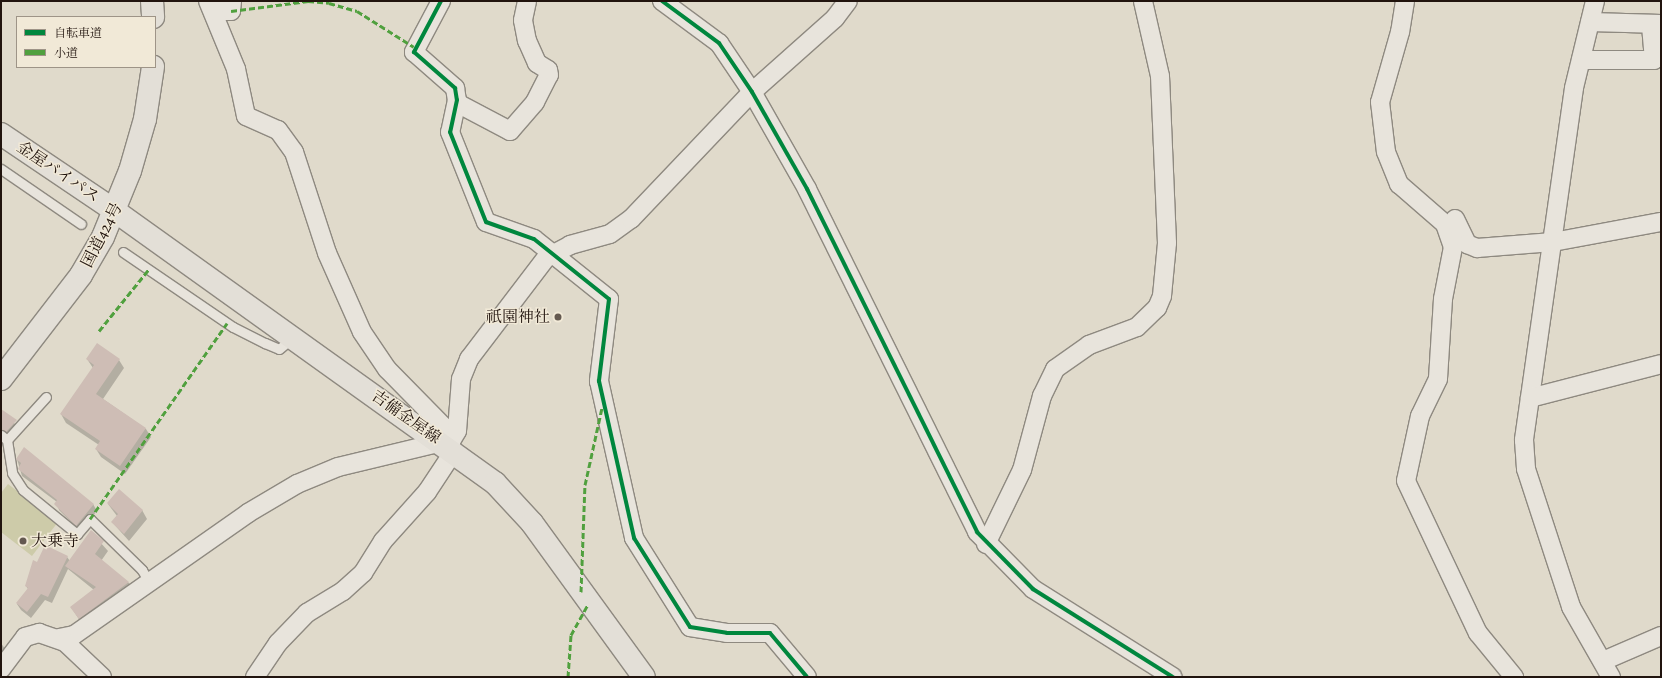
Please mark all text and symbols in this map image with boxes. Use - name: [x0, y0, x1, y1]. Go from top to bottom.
- legend: [16, 16, 156, 68]
- text: 自転車道: [54, 25, 102, 41]
- text: 小道: [54, 45, 78, 61]
- street label: 金屋バイパス: [13, 137, 103, 207]
- street label: 国道424号: [78, 199, 126, 271]
- place label: 祇園神社: [486, 307, 550, 327]
- marker: 祇園神社: [553, 312, 563, 322]
- street label: 吉備金屋線: [368, 386, 444, 448]
- place label: 大乗寺: [31, 531, 79, 551]
- marker: 大乗寺: [18, 536, 28, 546]

